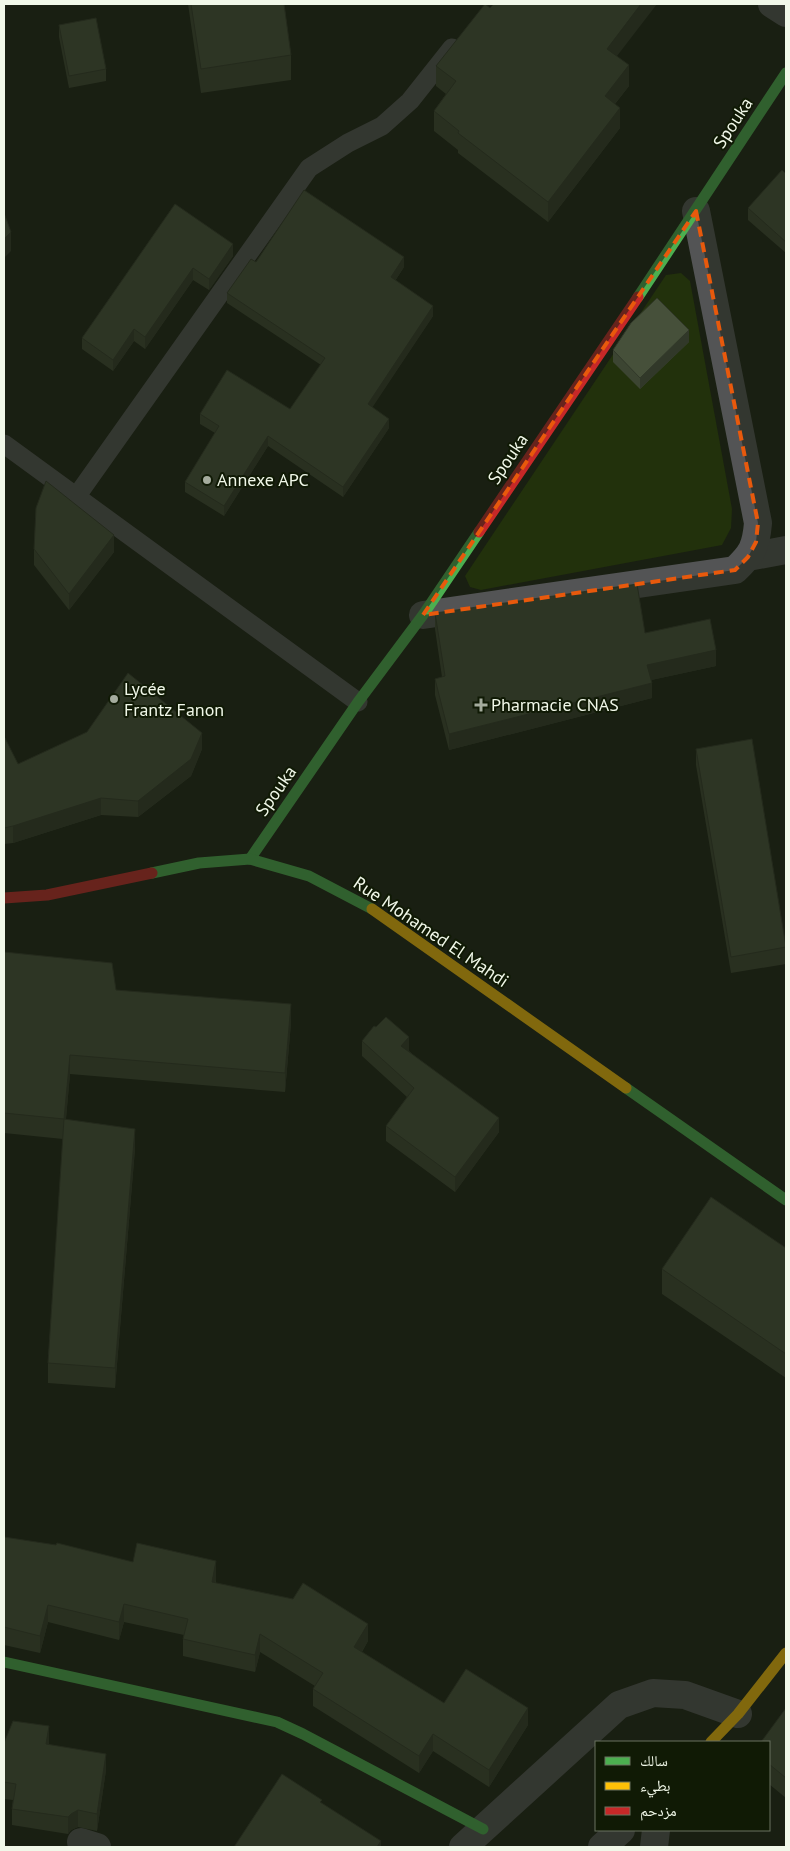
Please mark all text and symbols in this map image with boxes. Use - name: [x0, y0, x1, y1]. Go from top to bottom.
- street label: Spouka: [708, 93, 758, 153]
- street label: Spouka: [482, 429, 533, 488]
- place label: Annexe APC: [217, 468, 309, 491]
- marker: Annexe APC: [201, 474, 213, 486]
- place label: Lycée Frantz Fanon: [124, 677, 224, 721]
- marker: Lycée Frantz Fanon: [108, 693, 120, 705]
- place label: Pharmacie CNAS: [491, 693, 619, 716]
- marker: Pharmacie CNAS: [475, 699, 487, 711]
- street label: Spouka: [250, 761, 301, 820]
- street label: Rue Mohamed El Mahdi: [349, 871, 513, 992]
- legend: [595, 1741, 770, 1831]
- text: سالك: [640, 1751, 668, 1770]
- text: بطيء: [640, 1776, 670, 1798]
- text: مزدحم: [640, 1801, 677, 1821]

